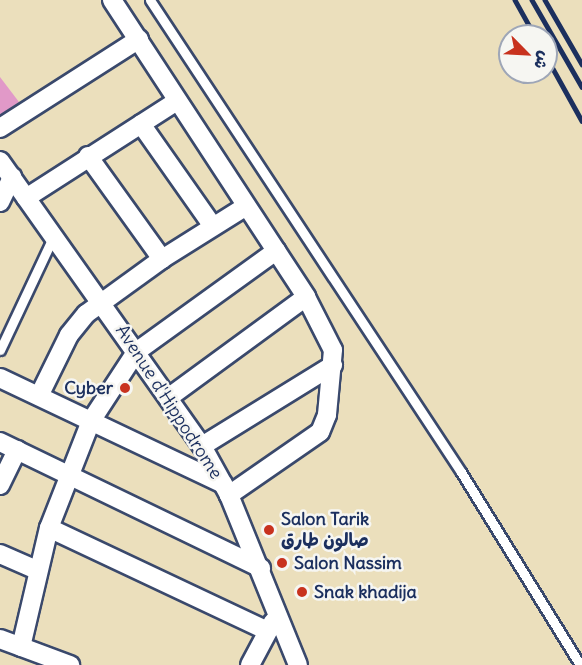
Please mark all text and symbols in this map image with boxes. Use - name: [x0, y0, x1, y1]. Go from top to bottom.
- north arrow: [498, 24, 558, 84]
- text: ش: [530, 48, 555, 73]
- street label: Avenue d'Hippodrome: [111, 321, 227, 483]
- place label: Cyber: [64, 377, 113, 399]
- marker: Cyber: [118, 381, 132, 395]
- place label: Salon Tarik صالون طارق: [281, 509, 369, 552]
- marker: Salon Tarik صالون طارق: [262, 523, 276, 537]
- place label: Salon Nassim: [294, 552, 402, 574]
- marker: Salon Nassim: [275, 556, 289, 570]
- place label: Snak khadija: [314, 581, 417, 603]
- marker: Snak khadija: [295, 585, 309, 599]

